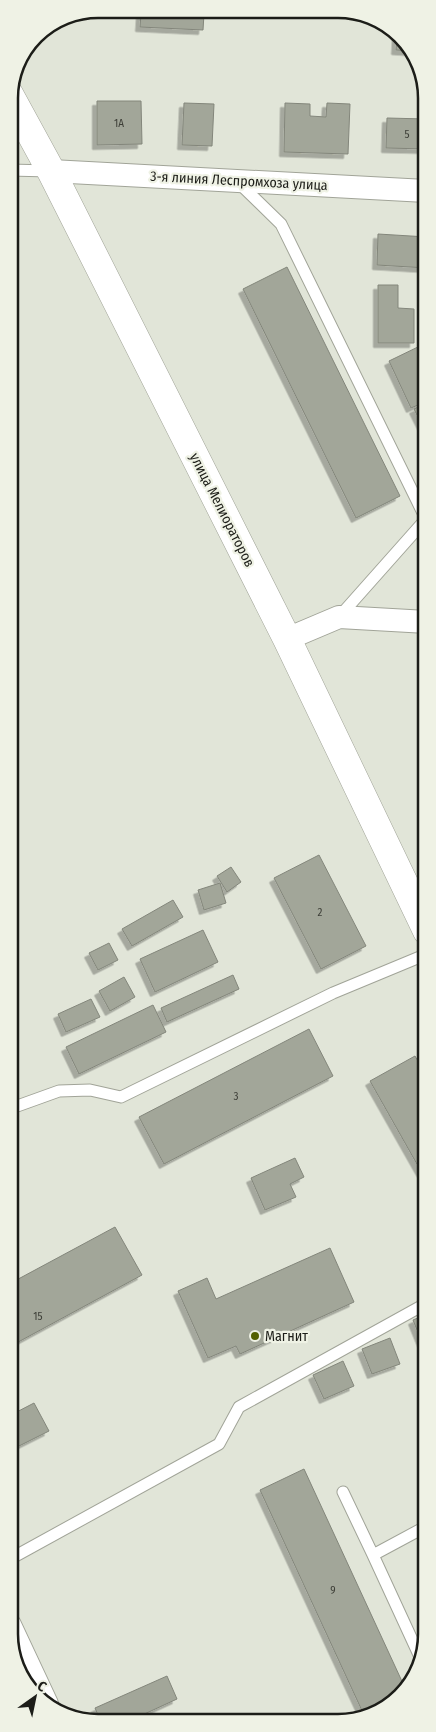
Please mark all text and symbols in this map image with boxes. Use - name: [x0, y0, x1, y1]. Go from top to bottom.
- house number: 1А: [114, 117, 124, 130]
- house number: 5: [404, 128, 410, 141]
- street label: 3-я линия Леспромхоза улица: [150, 168, 328, 194]
- street label: улица Мелиораторов: [186, 450, 258, 570]
- house number: 2: [318, 906, 323, 919]
- house number: 3: [234, 1090, 239, 1103]
- house number: 15: [33, 1310, 43, 1323]
- place label: Магнит: [265, 1328, 308, 1345]
- marker: Магнит: [249, 1330, 261, 1342]
- house number: 9: [330, 1584, 336, 1597]
- north arrow: [10, 1672, 60, 1722]
- text: С: [34, 1677, 50, 1696]

